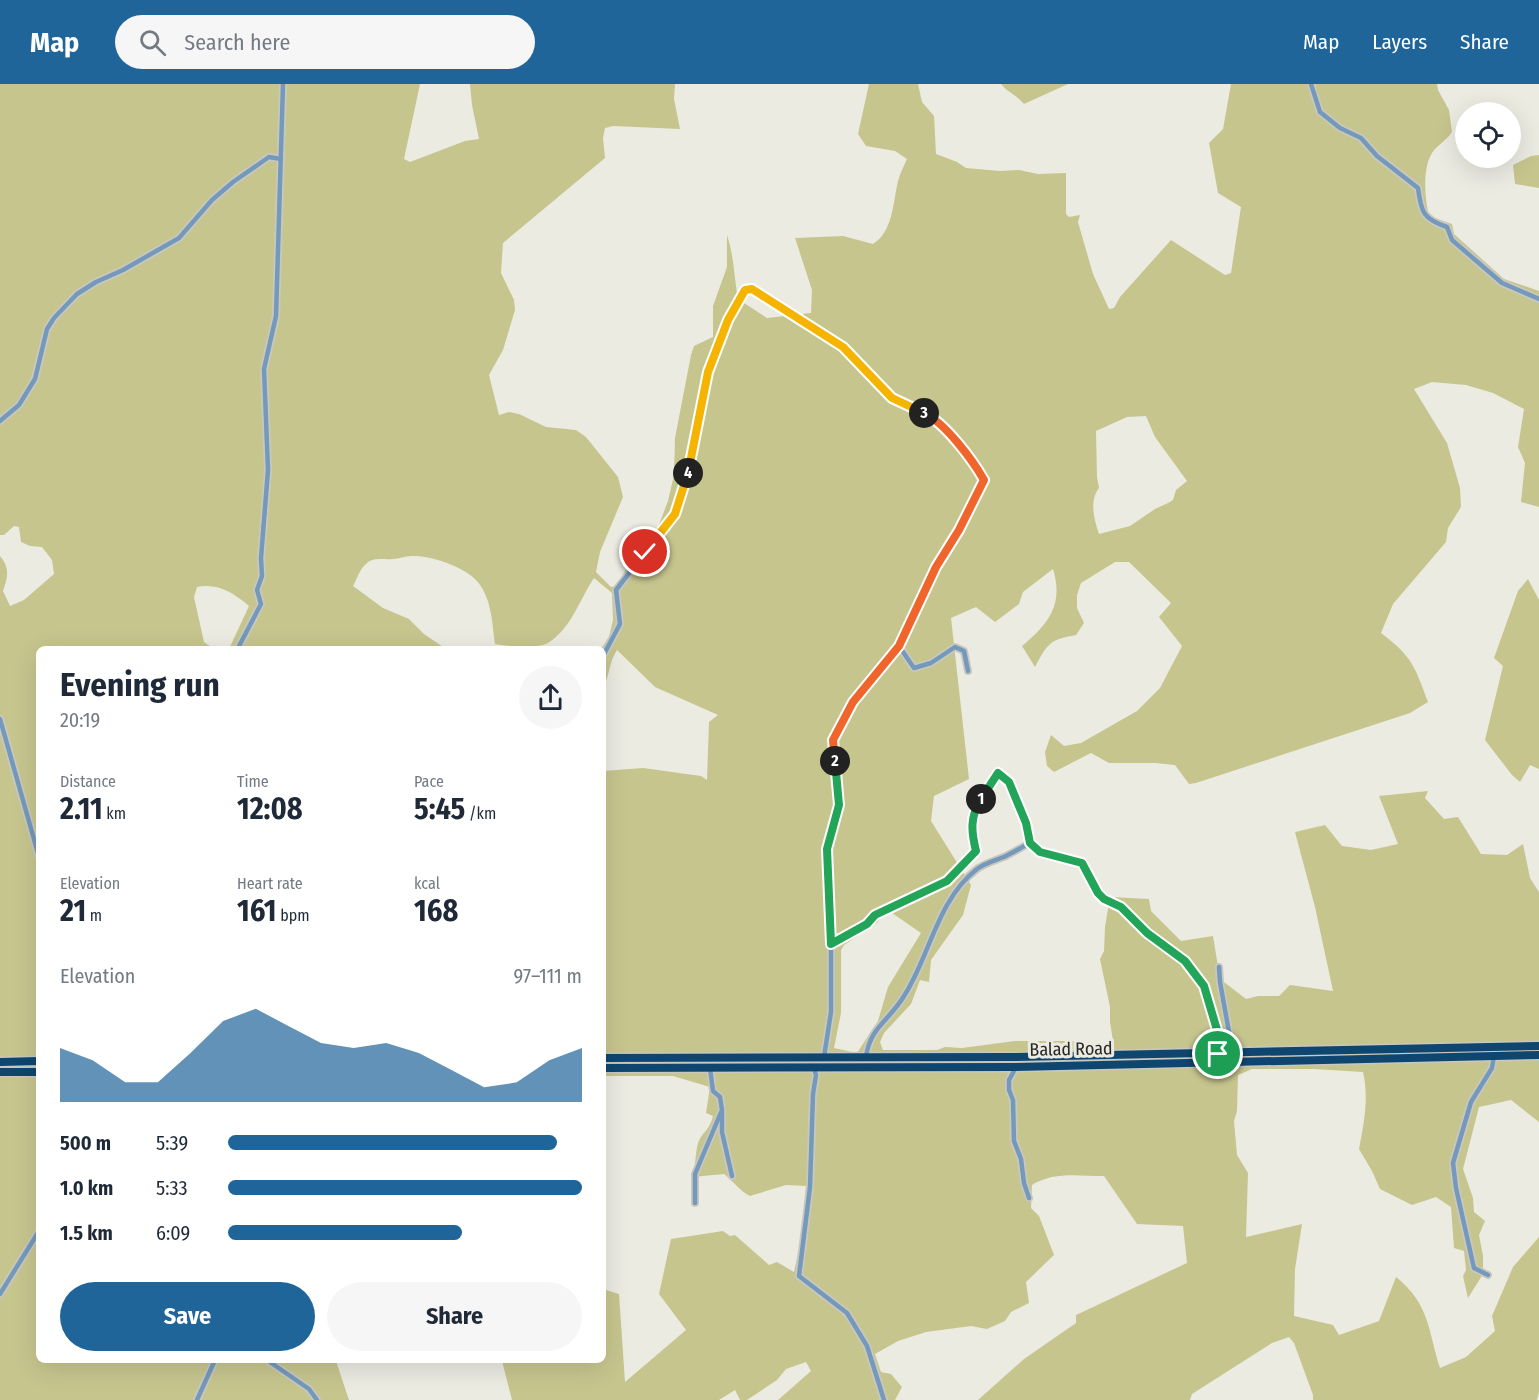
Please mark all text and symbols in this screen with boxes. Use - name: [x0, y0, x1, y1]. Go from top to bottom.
- search box: [115, 15, 535, 69]
- text: Map: [30, 26, 79, 59]
- icon: search: [136, 26, 169, 59]
- text: Search here: [184, 29, 290, 56]
- text: Map: [1303, 29, 1339, 55]
- text: Layers: [1372, 29, 1427, 55]
- text: Share: [1460, 29, 1509, 55]
- map controls: [1455, 102, 1521, 168]
- button: locate: [1455, 102, 1521, 168]
- pin: 3: [909, 398, 939, 428]
- text: 3: [920, 403, 928, 422]
- pin: 4: [673, 458, 703, 488]
- text: 4: [684, 463, 692, 482]
- pin: [619, 526, 670, 577]
- icon: check: [628, 535, 661, 568]
- text: Evening run: [60, 665, 220, 705]
- button: share: [519, 666, 582, 729]
- text: 20:19: [60, 708, 100, 732]
- pin: 2: [820, 746, 850, 776]
- text: 2: [831, 751, 839, 770]
- text: Distance: [60, 772, 116, 791]
- text: Time: [237, 772, 269, 791]
- text: Pace: [414, 772, 444, 791]
- pin: 1: [966, 784, 996, 814]
- text: 1: [978, 789, 984, 808]
- text: 2.11: [60, 791, 103, 827]
- text: 12:08: [237, 791, 303, 827]
- text: 5:45: [414, 791, 465, 827]
- text: km: [103, 804, 126, 823]
- text: /km: [465, 804, 496, 823]
- text: Elevation: [60, 874, 120, 893]
- text: Heart rate: [237, 874, 303, 893]
- text: kcal: [414, 874, 440, 893]
- text: 21: [60, 893, 86, 929]
- text: 161: [237, 893, 277, 929]
- text: 168: [414, 893, 458, 929]
- text: m: [86, 906, 102, 925]
- text: bpm: [277, 906, 310, 925]
- text: Elevation: [60, 964, 135, 988]
- text: 97–111 m: [513, 964, 582, 988]
- pin: [1192, 1028, 1243, 1079]
- street label: Balad Road: [1029, 1037, 1113, 1061]
- icon: arrive: [1201, 1037, 1234, 1070]
- text: 500 m: [60, 1131, 111, 1155]
- text: 5:39: [156, 1131, 188, 1155]
- text: 1.0 km: [60, 1176, 113, 1200]
- text: 5:33: [156, 1176, 188, 1200]
- text: 1.5 km: [60, 1221, 113, 1245]
- text: 6:09: [156, 1221, 190, 1245]
- button: Save: [60, 1282, 315, 1351]
- button: Share: [327, 1282, 582, 1351]

